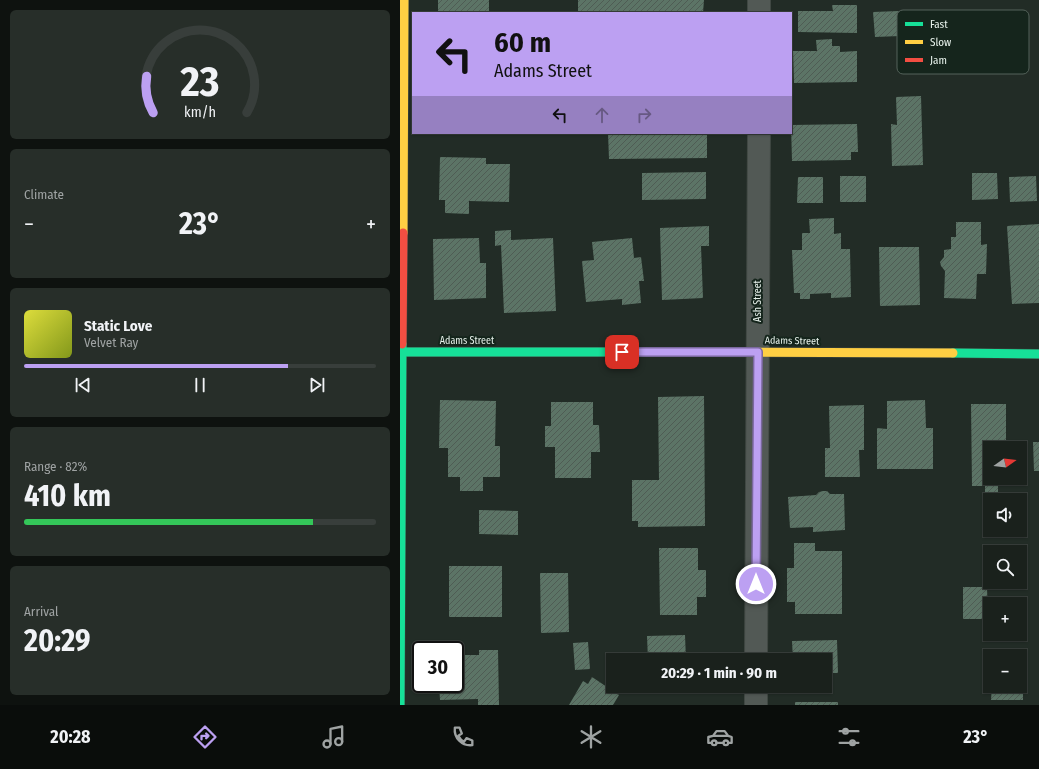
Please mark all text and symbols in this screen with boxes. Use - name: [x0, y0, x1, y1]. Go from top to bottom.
- legend: [897, 10, 1029, 74]
- text: Fast: [930, 18, 948, 31]
- text: 60 m: [494, 26, 551, 59]
- icon: left: [428, 28, 480, 80]
- text: Slow: [930, 36, 951, 49]
- text: Jam: [930, 54, 947, 67]
- text: 23: [180, 56, 219, 106]
- text: Adams Street: [494, 60, 592, 82]
- text: km/h: [184, 103, 216, 120]
- icon: left: [549, 104, 571, 126]
- icon: ahead: [591, 104, 613, 126]
- icon: right: [633, 104, 655, 126]
- text: Climate: [24, 187, 64, 202]
- text: 23°: [179, 206, 221, 242]
- text: −: [24, 211, 34, 238]
- text: +: [366, 211, 376, 238]
- street label: Ash Street: [752, 279, 764, 322]
- text: Static Love: [84, 317, 152, 335]
- text: Velvet Ray: [84, 335, 138, 350]
- street label: Adams Street: [440, 335, 495, 347]
- pin: [605, 335, 639, 369]
- street label: Adams Street: [765, 335, 820, 347]
- icon: arrive: [611, 341, 633, 363]
- icon: previous: [72, 374, 94, 396]
- icon: pause: [189, 374, 211, 396]
- icon: next: [306, 374, 328, 396]
- north arrow: [983, 441, 1027, 485]
- map controls: [983, 441, 1027, 693]
- text: Range · 82%: [24, 459, 87, 474]
- text: 410 km: [24, 478, 111, 514]
- button: sound: [983, 493, 1027, 537]
- button: search: [983, 545, 1027, 589]
- position arrow: [735, 563, 777, 605]
- button: +: [983, 597, 1027, 641]
- text: Arrival: [24, 604, 58, 619]
- text: 20:29: [24, 623, 90, 659]
- speed limit sign: 30: [412, 641, 464, 693]
- button: −: [983, 649, 1027, 693]
- text: 20:29 · 1 min · 90 m: [661, 664, 777, 682]
- icon: directions: [191, 723, 219, 751]
- icon: music: [320, 723, 348, 751]
- icon: phone: [449, 723, 477, 751]
- icon: climate: [577, 723, 605, 751]
- icon: car: [706, 723, 734, 751]
- icon: filters: [835, 723, 863, 751]
- text: 20:28: [50, 726, 90, 748]
- text: 23°: [963, 726, 989, 748]

